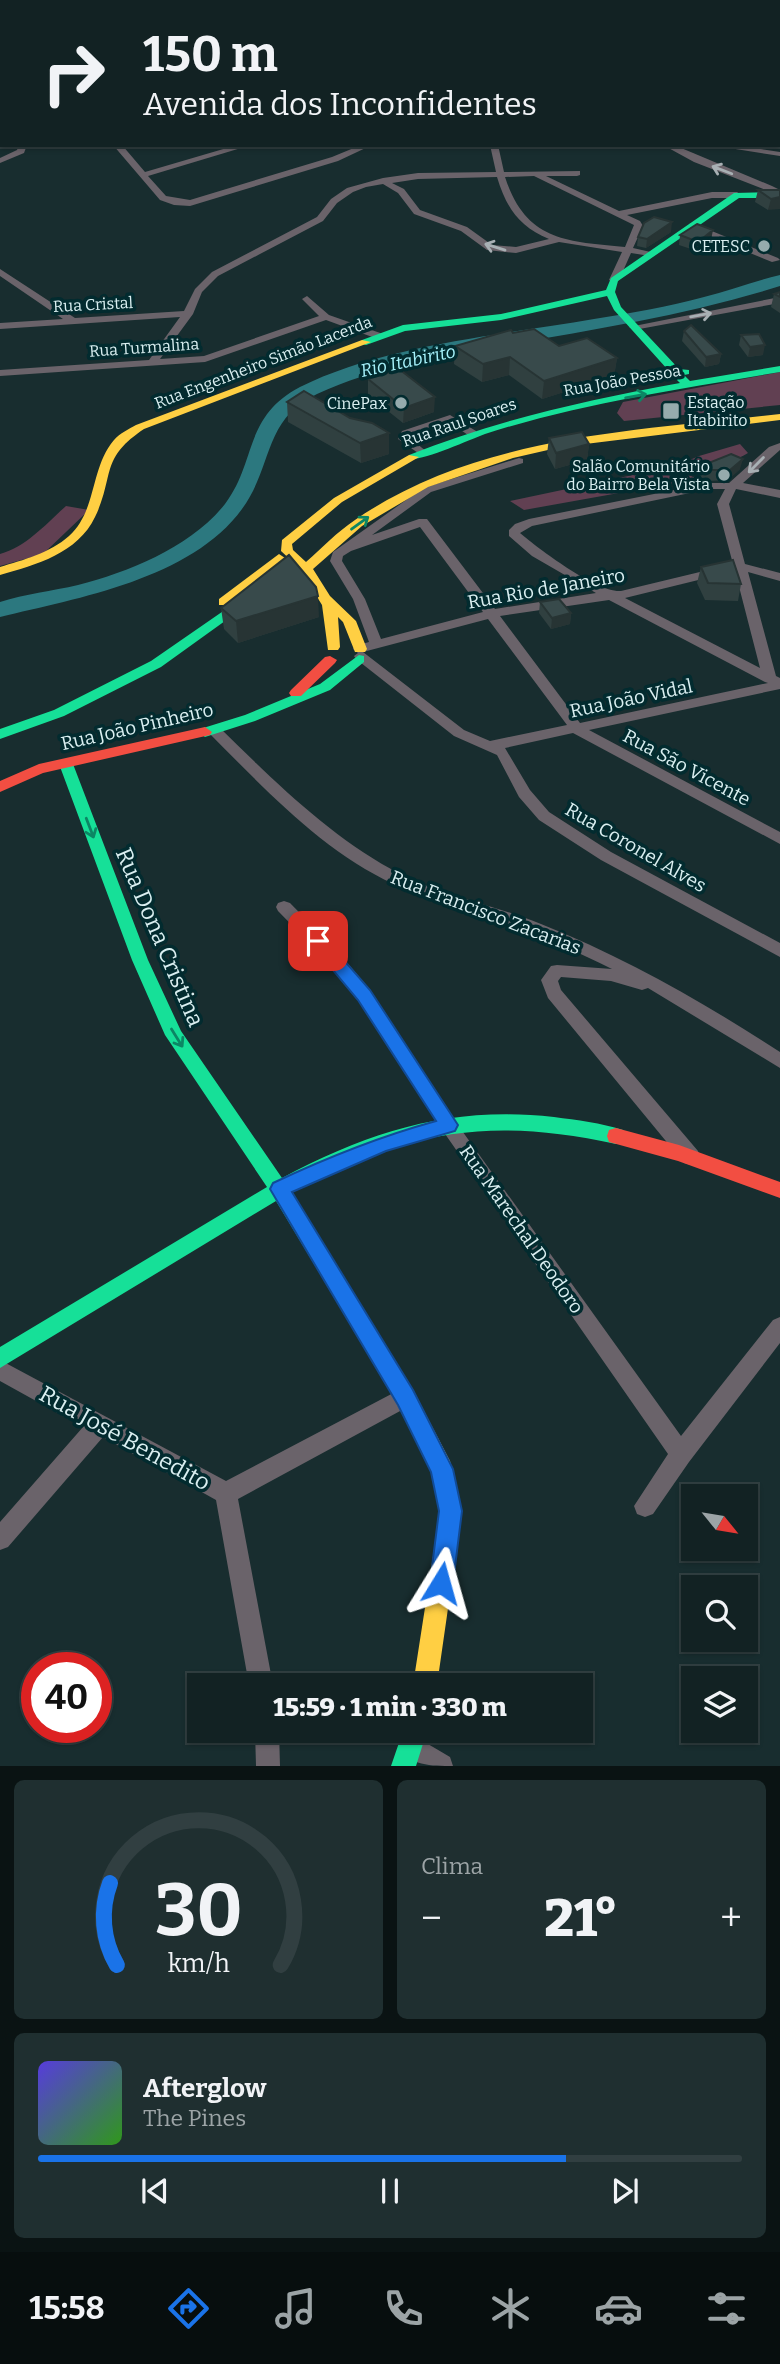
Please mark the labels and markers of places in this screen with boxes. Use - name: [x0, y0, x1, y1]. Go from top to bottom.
- place label: CETESC: [692, 237, 750, 256]
- marker: CETESC: [756, 238, 772, 254]
- place label: Estação Itabirito: [687, 393, 747, 430]
- place label: CinePax: [327, 394, 387, 413]
- marker: CinePax: [393, 395, 409, 411]
- marker: Estação Itabirito: [661, 401, 681, 421]
- place label: Salão Comunitário do Bairro Bela Vista: [566, 457, 710, 494]
- marker: Salão Comunitário do Bairro Bela Vista: [716, 467, 732, 483]
- pin: [288, 911, 348, 971]

